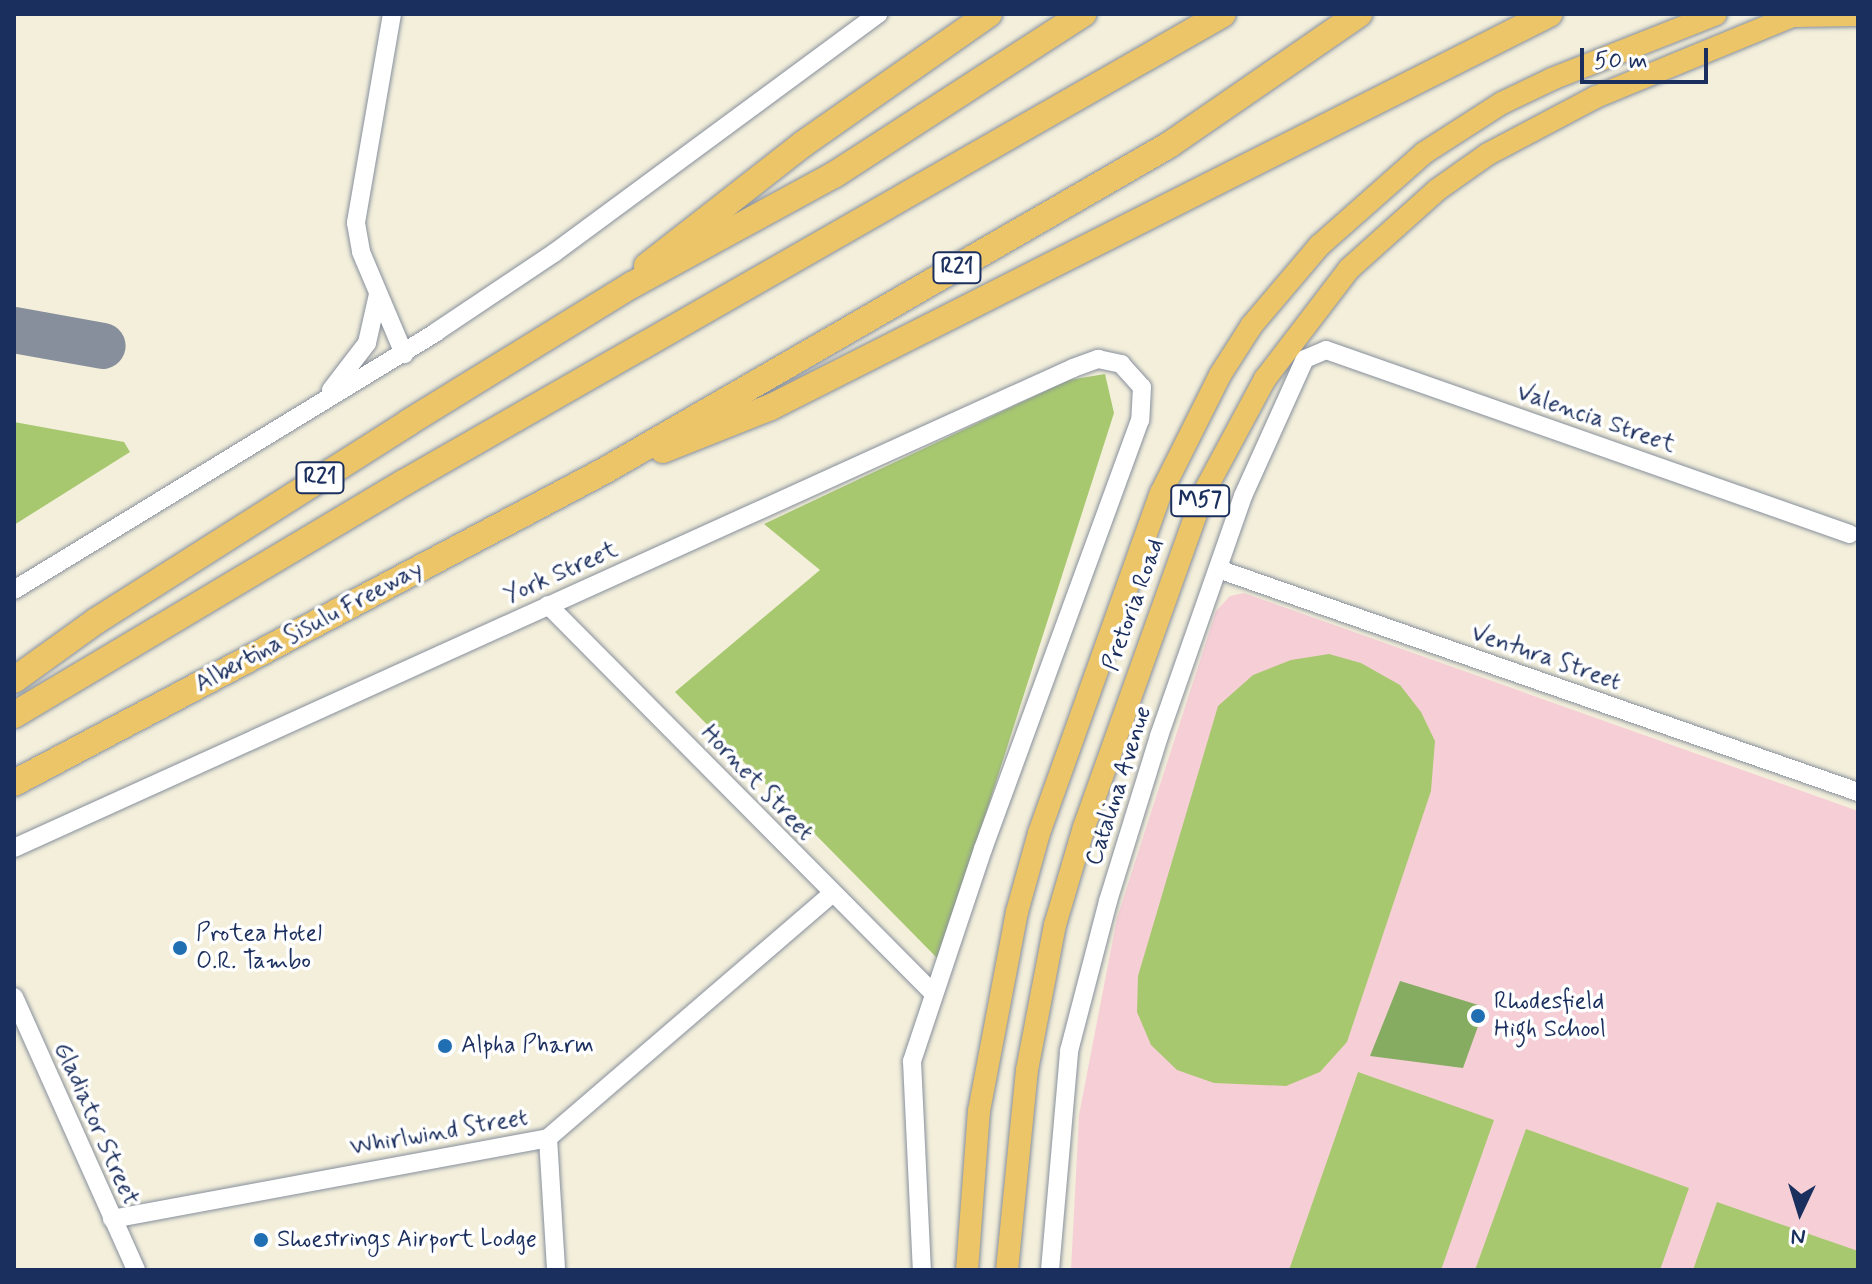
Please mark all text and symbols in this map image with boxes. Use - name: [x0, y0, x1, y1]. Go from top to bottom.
- scale bar: [1584, 32, 1712, 82]
- text: 50 m: [1594, 46, 1648, 77]
- road number: R21: [931, 250, 983, 286]
- street label: Valencia Street: [1513, 378, 1679, 460]
- road number: R21: [294, 460, 346, 496]
- road number: M57: [1170, 483, 1230, 519]
- street label: York Street: [500, 535, 622, 611]
- street label: Pretoria Road: [1097, 536, 1171, 674]
- street label: Albertina Sisulu Freeway: [191, 555, 427, 699]
- street label: Ventura Street: [1465, 618, 1627, 698]
- street label: Catalina Avenue: [1079, 701, 1159, 871]
- street label: Hornet Street: [693, 718, 821, 848]
- place label: Protea Hotel O.R. Tambo: [196, 920, 322, 976]
- marker: Protea Hotel O.R. Tambo: [171, 939, 189, 957]
- place label: Rhodesfield High School: [1494, 988, 1606, 1044]
- marker: Rhodesfield High School: [1469, 1007, 1487, 1025]
- place label: Alpha Pharm: [461, 1032, 592, 1060]
- marker: Alpha Pharm: [436, 1037, 454, 1055]
- street label: Gladiator Street: [47, 1039, 145, 1209]
- street label: Whirlwind Street: [346, 1103, 532, 1163]
- north arrow: [1760, 1172, 1840, 1252]
- text: N: [1790, 1221, 1807, 1250]
- place label: Shoestrings Airport Lodge: [277, 1226, 541, 1254]
- marker: Shoestrings Airport Lodge: [252, 1231, 270, 1249]

